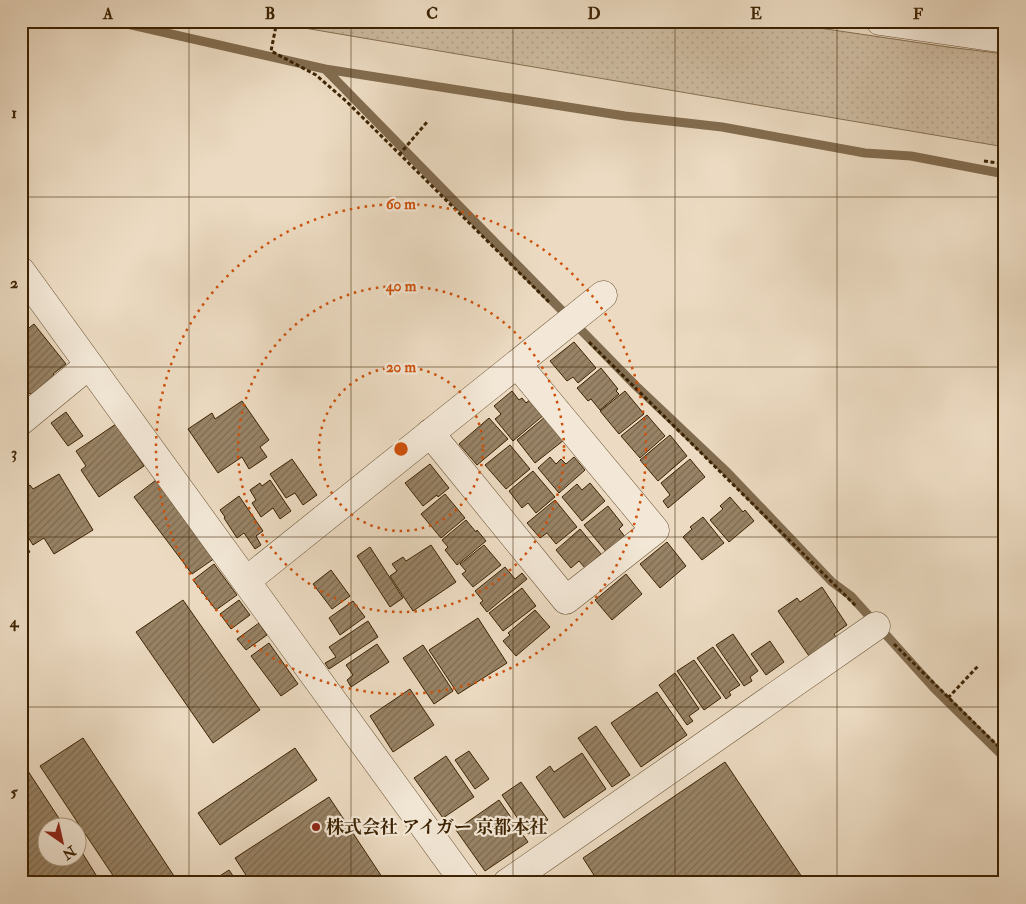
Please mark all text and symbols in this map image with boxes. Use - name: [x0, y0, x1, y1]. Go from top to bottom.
- text: A: [102, 4, 114, 24]
- text: B: [265, 4, 275, 24]
- text: C: [426, 4, 438, 24]
- text: D: [587, 4, 601, 24]
- text: E: [750, 4, 762, 24]
- text: F: [913, 4, 923, 24]
- text: 1: [11, 103, 17, 123]
- text: 60 m: [386, 195, 416, 214]
- text: 2: [10, 273, 18, 293]
- text: 40 m: [385, 277, 417, 296]
- text: 20 m: [386, 358, 416, 377]
- centre of rings: [392, 440, 410, 458]
- text: 3: [11, 443, 17, 463]
- text: 4: [9, 612, 20, 632]
- text: 5: [10, 782, 18, 802]
- north arrow: [38, 816, 88, 866]
- place label: 株式会社 アイガー 京都本社: [326, 816, 547, 839]
- marker: 株式会社 アイガー 京都本社: [310, 821, 322, 833]
- text: N: [59, 841, 80, 863]

